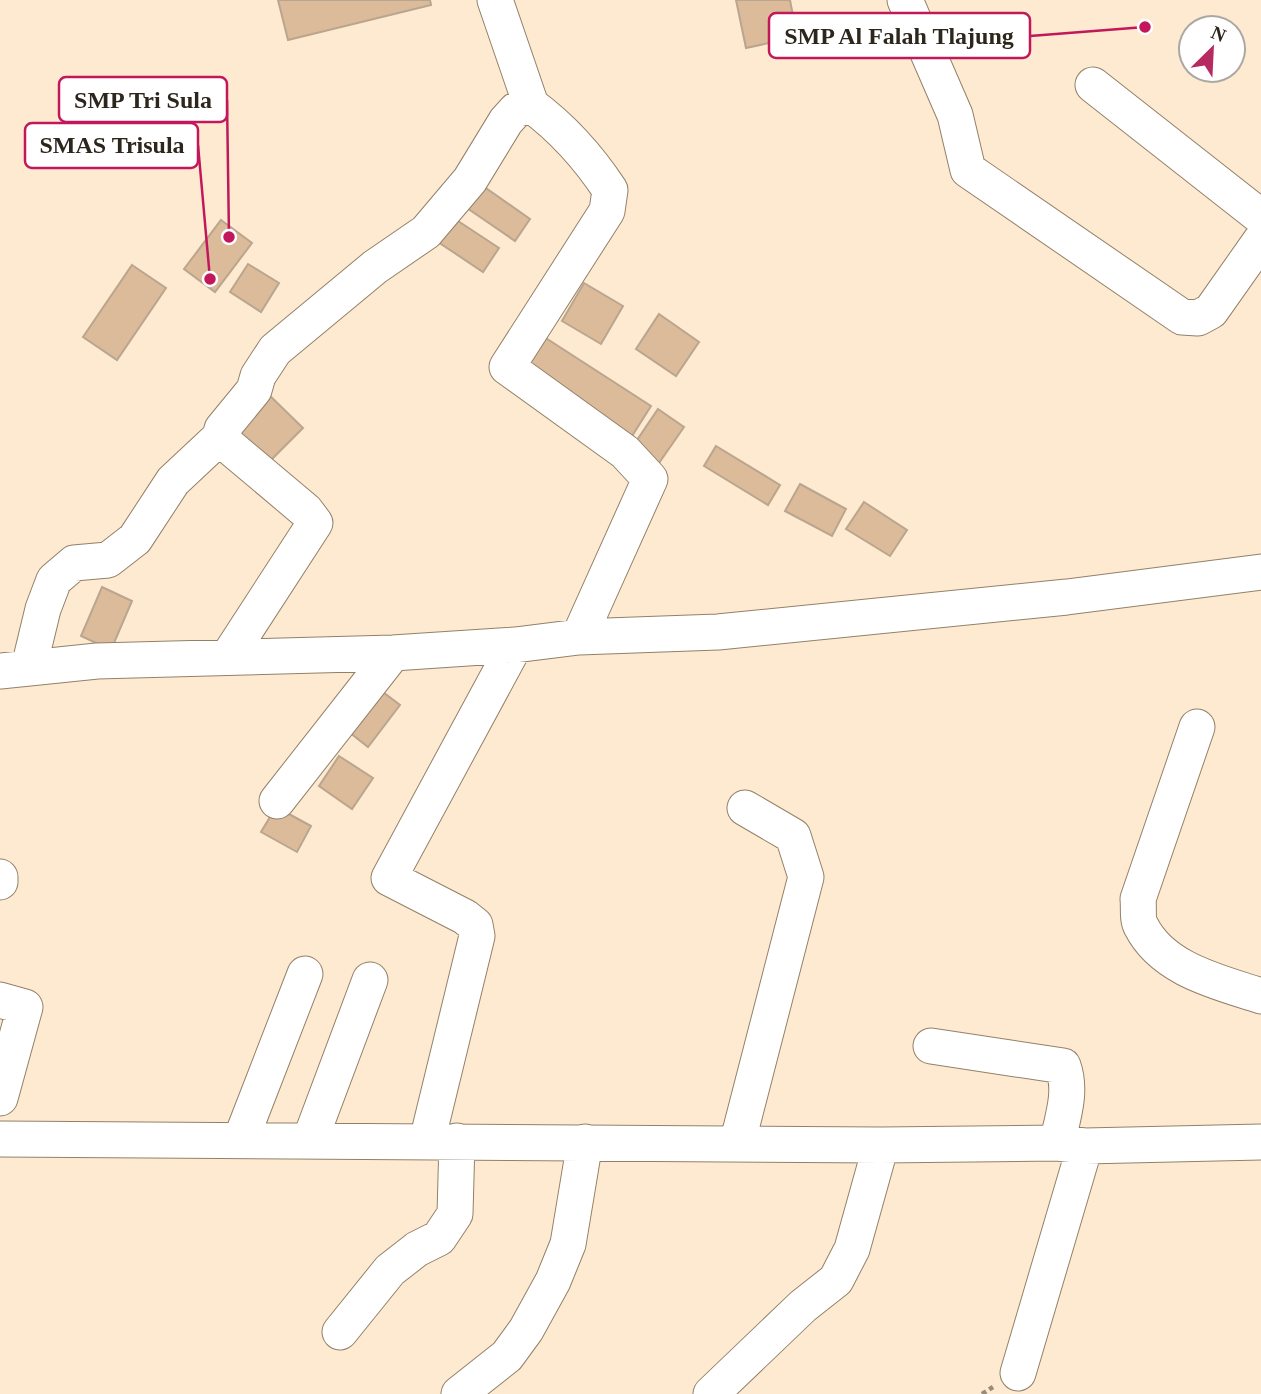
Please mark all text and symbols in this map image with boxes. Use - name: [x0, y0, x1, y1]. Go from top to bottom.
- callout: SMP Al Falah Tlajung: [769, 13, 1030, 58]
- north arrow: [1177, 14, 1247, 84]
- text: N: [1208, 22, 1229, 46]
- text: SMP Al Falah Tlajung: [784, 23, 1014, 49]
- callout: SMP Tri Sula: [59, 77, 227, 122]
- text: SMP Tri Sula: [74, 87, 212, 113]
- callout: SMAS Trisula: [25, 123, 198, 168]
- text: SMAS Trisula: [39, 132, 185, 158]

